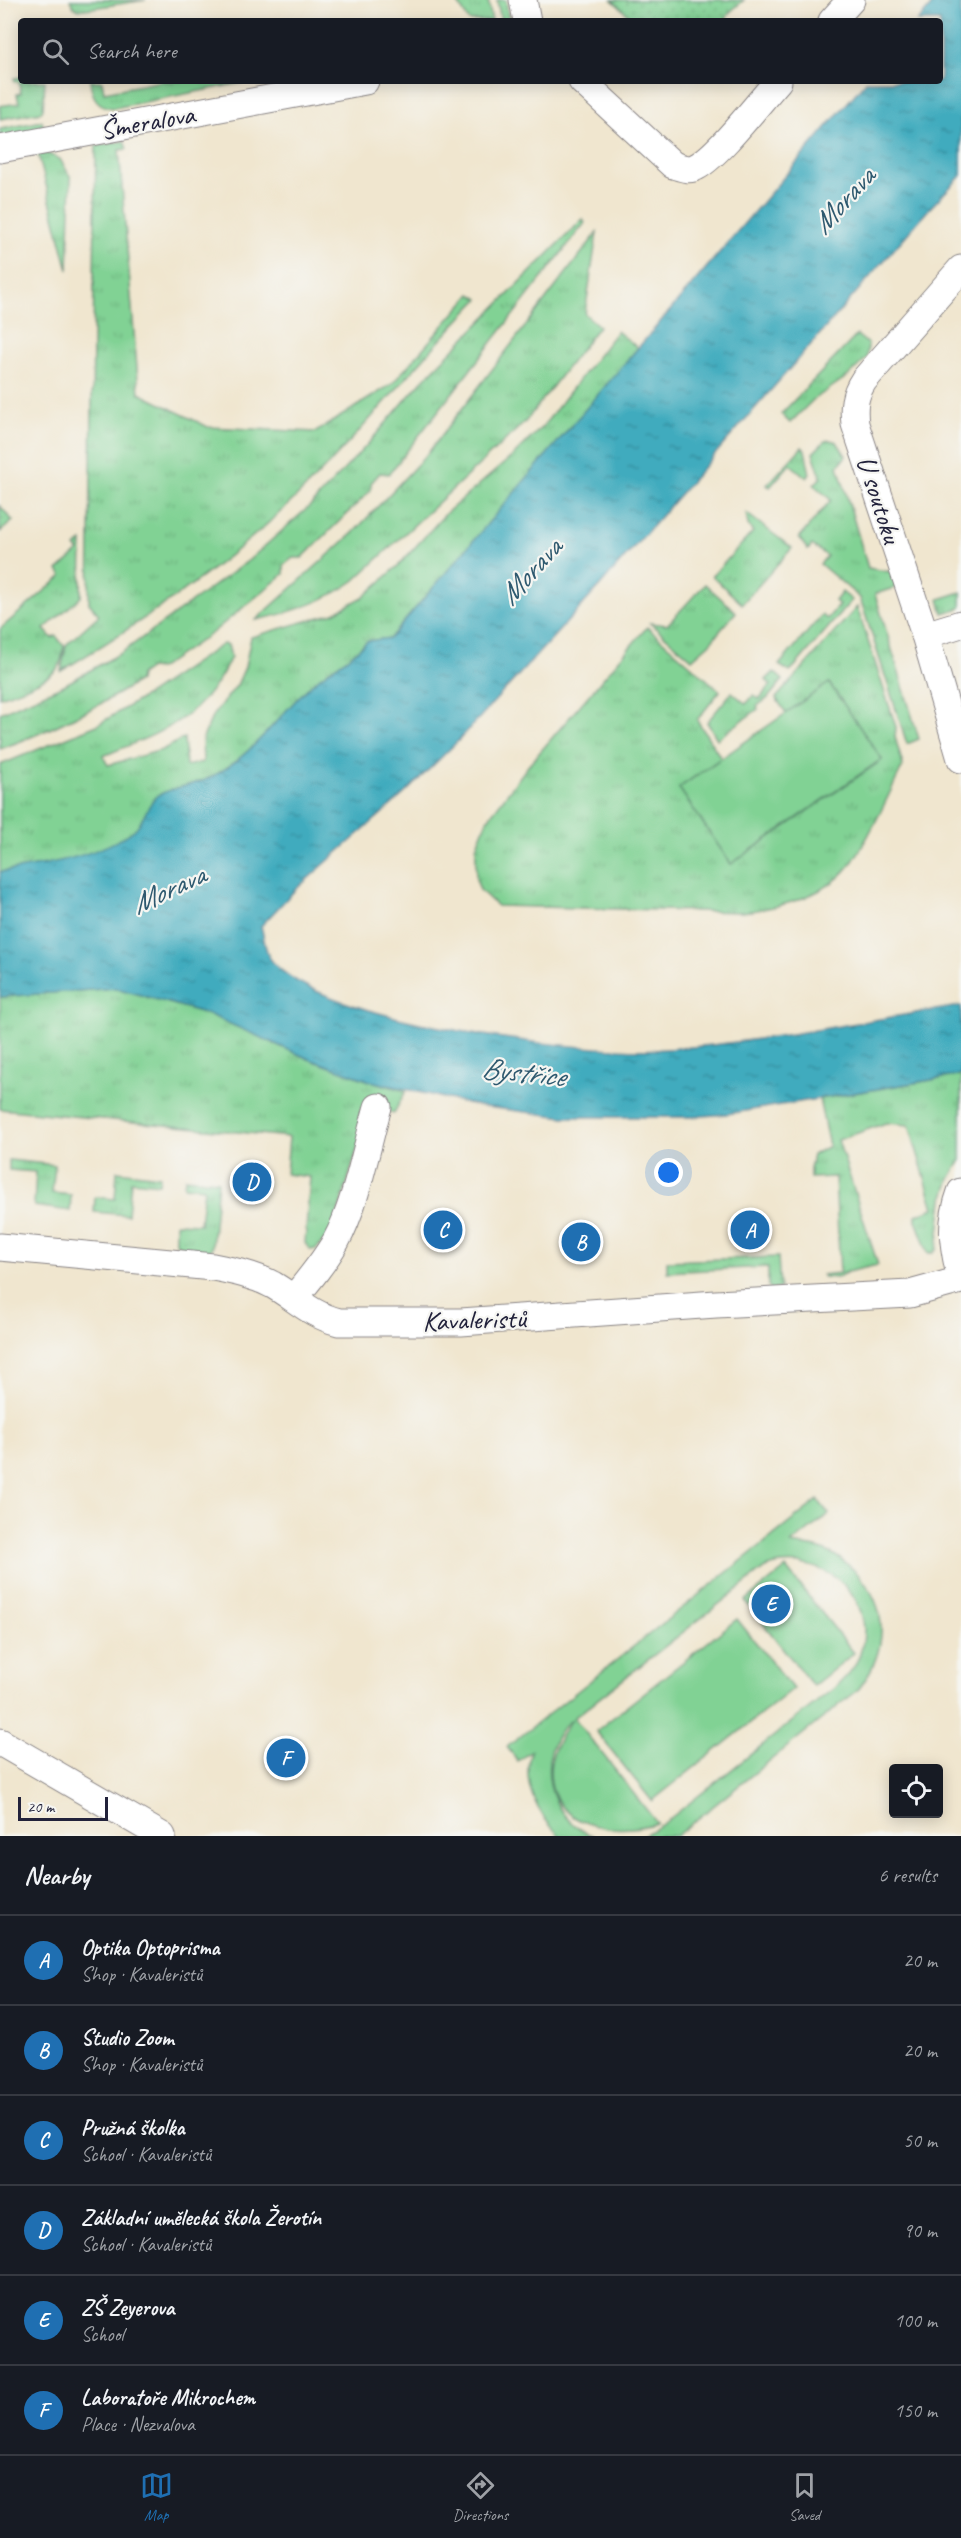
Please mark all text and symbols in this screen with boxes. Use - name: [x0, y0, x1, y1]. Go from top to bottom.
- search box: [18, 18, 943, 84]
- icon: search: [39, 35, 72, 68]
- text: Search here: [87, 37, 177, 65]
- street label: Šmeralova: [97, 96, 199, 147]
- water label: Morava: [803, 156, 885, 241]
- street label: U soutoku: [849, 451, 911, 549]
- water label: Morava: [490, 527, 572, 612]
- water label: Morava: [125, 854, 214, 923]
- water label: Bystřice: [480, 1049, 570, 1096]
- your location: [654, 1158, 683, 1187]
- pin: D: [232, 1160, 272, 1204]
- pin: C: [424, 1208, 462, 1252]
- pin: A: [730, 1208, 770, 1252]
- pin: B: [562, 1220, 600, 1264]
- street label: Kavaleristů: [422, 1300, 528, 1339]
- pin: E: [752, 1582, 790, 1626]
- pin: F: [266, 1736, 306, 1780]
- map controls: [889, 1764, 943, 1818]
- button: locate: [889, 1764, 943, 1818]
- scale bar: [18, 1794, 108, 1822]
- text: 20 m: [27, 1797, 54, 1817]
- text: Nearby: [24, 1859, 89, 1892]
- text: 6 results: [878, 1863, 937, 1888]
- text: Optika Optoprisma: [81, 1934, 220, 1962]
- text: A: [38, 1948, 49, 1973]
- text: 20 m: [903, 1948, 937, 1973]
- text: Shop · Kavaleristů: [81, 1962, 202, 1987]
- text: Studio Zoom: [81, 2024, 173, 2052]
- text: B: [38, 2038, 49, 2063]
- text: 20 m: [903, 2038, 937, 2063]
- text: Shop · Kavaleristů: [81, 2052, 202, 2077]
- text: Pružná školka: [81, 2114, 184, 2142]
- text: C: [39, 2128, 48, 2153]
- text: 50 m: [903, 2128, 937, 2153]
- text: School · Kavaleristů: [81, 2142, 211, 2167]
- text: Základní umělecká škola Žerotín: [81, 2204, 321, 2232]
- text: D: [38, 2218, 49, 2243]
- text: 90 m: [903, 2218, 937, 2243]
- text: School · Kavaleristů: [81, 2232, 211, 2257]
- text: ZŠ Zeyerova: [81, 2294, 174, 2322]
- text: E: [38, 2308, 49, 2333]
- text: 100 m: [894, 2308, 937, 2333]
- text: School: [81, 2322, 124, 2347]
- text: Laboratoře Mikrochem: [81, 2384, 255, 2412]
- text: F: [39, 2398, 48, 2423]
- text: 150 m: [894, 2398, 937, 2423]
- text: Place · Nezvalova: [81, 2412, 195, 2437]
- tab: Map: [140, 2469, 173, 2525]
- tab: Directions: [453, 2469, 508, 2525]
- tab: Saved: [788, 2469, 821, 2525]

